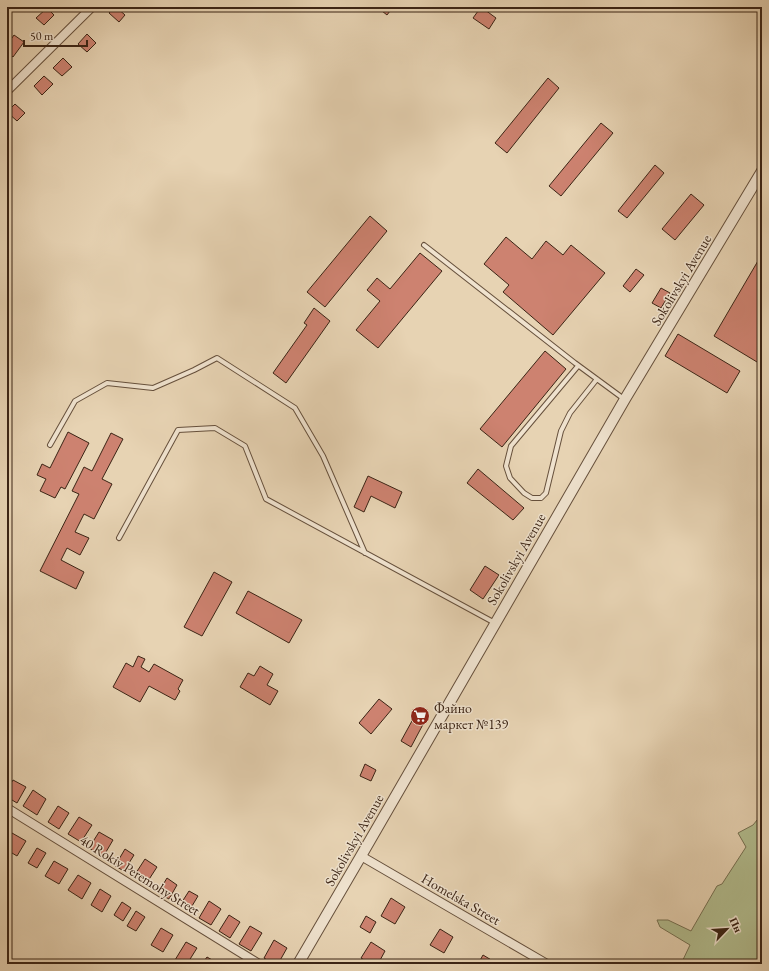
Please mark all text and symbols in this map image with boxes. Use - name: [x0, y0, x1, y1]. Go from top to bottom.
- scale bar: [24, 22, 87, 48]
- text: 50 m: [30, 28, 54, 44]
- street label: Sokolivskyi Avenue: [647, 231, 716, 329]
- street label: Sokolivskyi Avenue: [482, 509, 550, 608]
- place label: Файно маркет №139: [434, 699, 509, 733]
- supermarket icon: Файно маркет №139: [409, 705, 431, 727]
- street label: Sokolivskyi Avenue: [320, 790, 388, 889]
- street label: 40 Rokiv Peremohy Street: [77, 831, 204, 920]
- street label: Homelska Street: [418, 869, 504, 929]
- north arrow: [707, 909, 747, 949]
- text: Пн: [727, 915, 746, 935]

